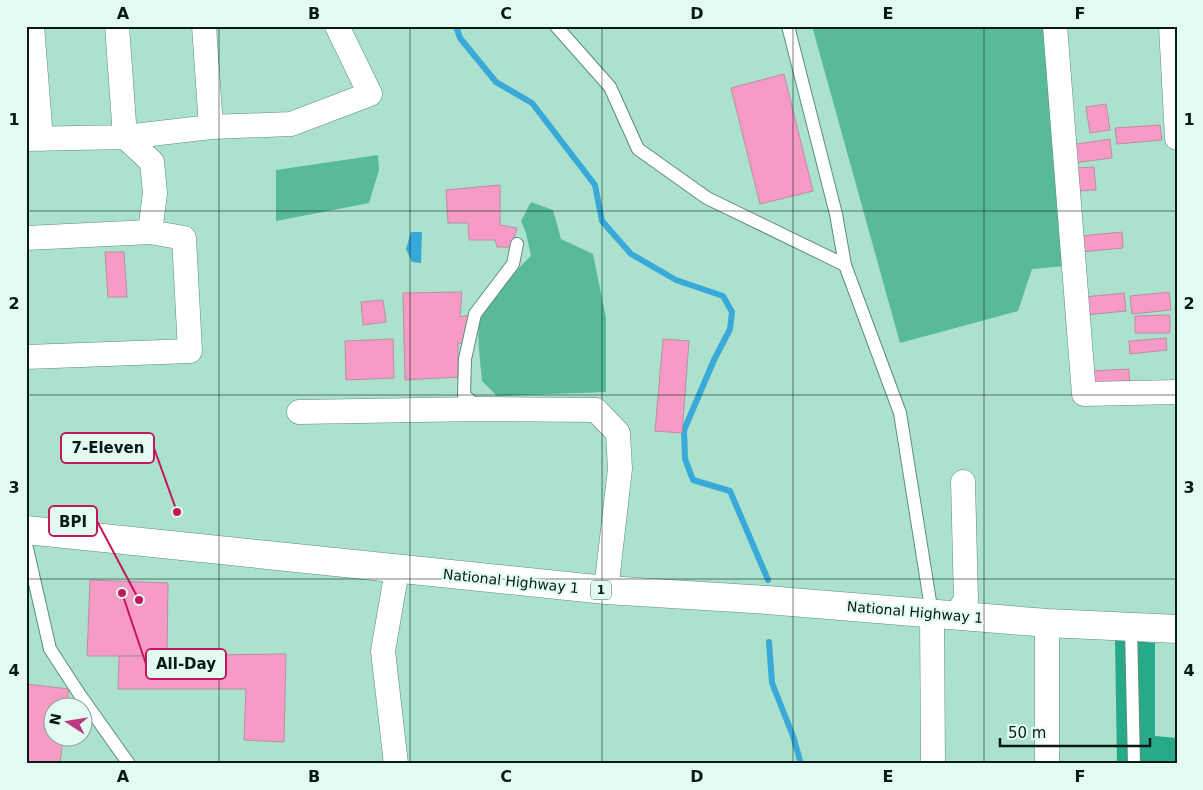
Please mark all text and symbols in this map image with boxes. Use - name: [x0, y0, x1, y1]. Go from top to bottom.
- text: A: [117, 4, 130, 23]
- text: B: [308, 4, 320, 23]
- text: C: [500, 4, 512, 23]
- text: D: [690, 4, 704, 23]
- text: E: [883, 4, 893, 23]
- text: F: [1075, 4, 1085, 23]
- text: 1: [8, 110, 20, 129]
- text: 1: [1183, 110, 1195, 129]
- text: 2: [8, 294, 20, 313]
- text: 2: [1183, 294, 1195, 313]
- callout: 7-Eleven: [61, 433, 154, 463]
- text: 7-Eleven: [72, 439, 144, 457]
- text: 3: [8, 478, 20, 497]
- text: 3: [1183, 478, 1195, 497]
- callout: BPI: [49, 506, 97, 536]
- text: BPI: [59, 513, 87, 531]
- street label: National Highway 1: [442, 566, 580, 596]
- road number: 1: [591, 580, 611, 600]
- street label: National Highway 1: [846, 598, 984, 626]
- callout: All-Day: [146, 649, 226, 679]
- text: All-Day: [156, 655, 216, 673]
- text: 4: [8, 661, 20, 680]
- text: 4: [1183, 661, 1195, 680]
- north arrow: [42, 698, 92, 748]
- text: N: [46, 712, 64, 727]
- scale bar: [1000, 715, 1150, 747]
- text: 50 m: [1008, 724, 1046, 742]
- text: A: [117, 767, 130, 786]
- text: B: [308, 767, 320, 786]
- text: C: [500, 767, 512, 786]
- text: D: [690, 767, 704, 786]
- text: E: [883, 767, 893, 786]
- text: F: [1075, 767, 1085, 786]

